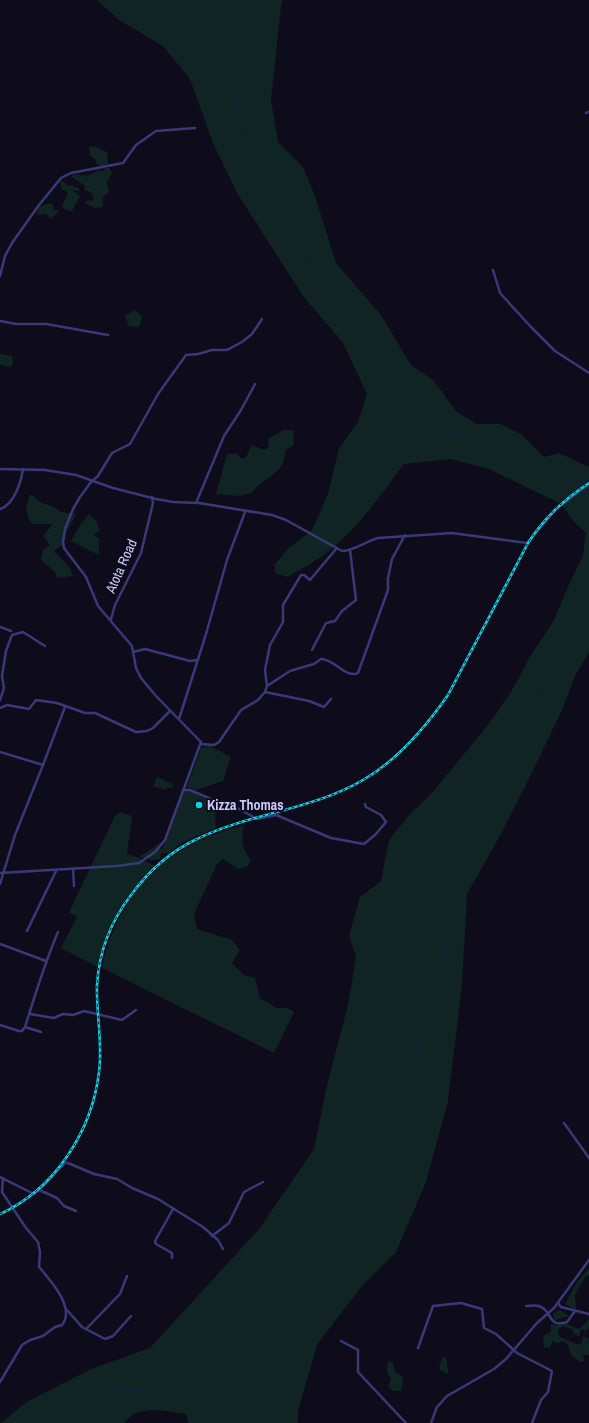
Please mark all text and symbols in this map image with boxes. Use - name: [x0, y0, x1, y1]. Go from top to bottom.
- street label: Atota Road: [101, 536, 141, 597]
- place label: Kizza Thomas: [207, 796, 284, 814]
- marker: Kizza Thomas: [194, 800, 204, 810]

